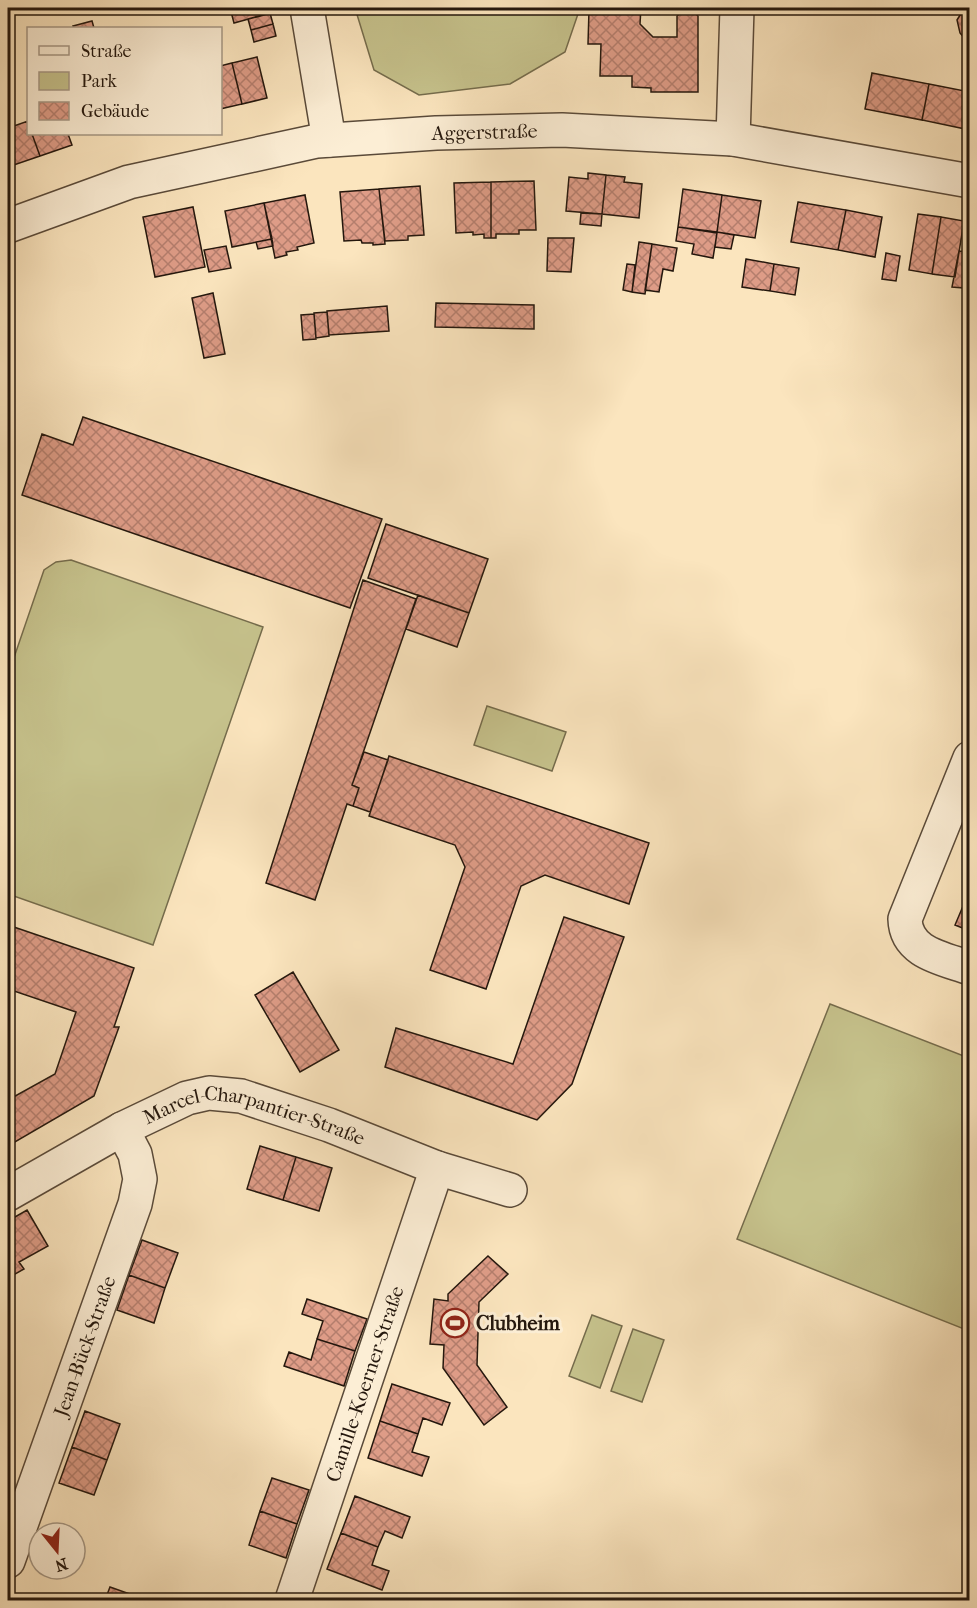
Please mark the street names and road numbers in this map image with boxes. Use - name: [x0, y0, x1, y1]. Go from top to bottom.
- street label: Aggerstraße: [430, 120, 538, 145]
- street label: Marcel-Charpantier-Straße: [139, 1082, 368, 1150]
- street label: Jean-Bück-Straße: [49, 1273, 121, 1422]
- street label: Camille-Koerner-Straße: [321, 1283, 409, 1485]

